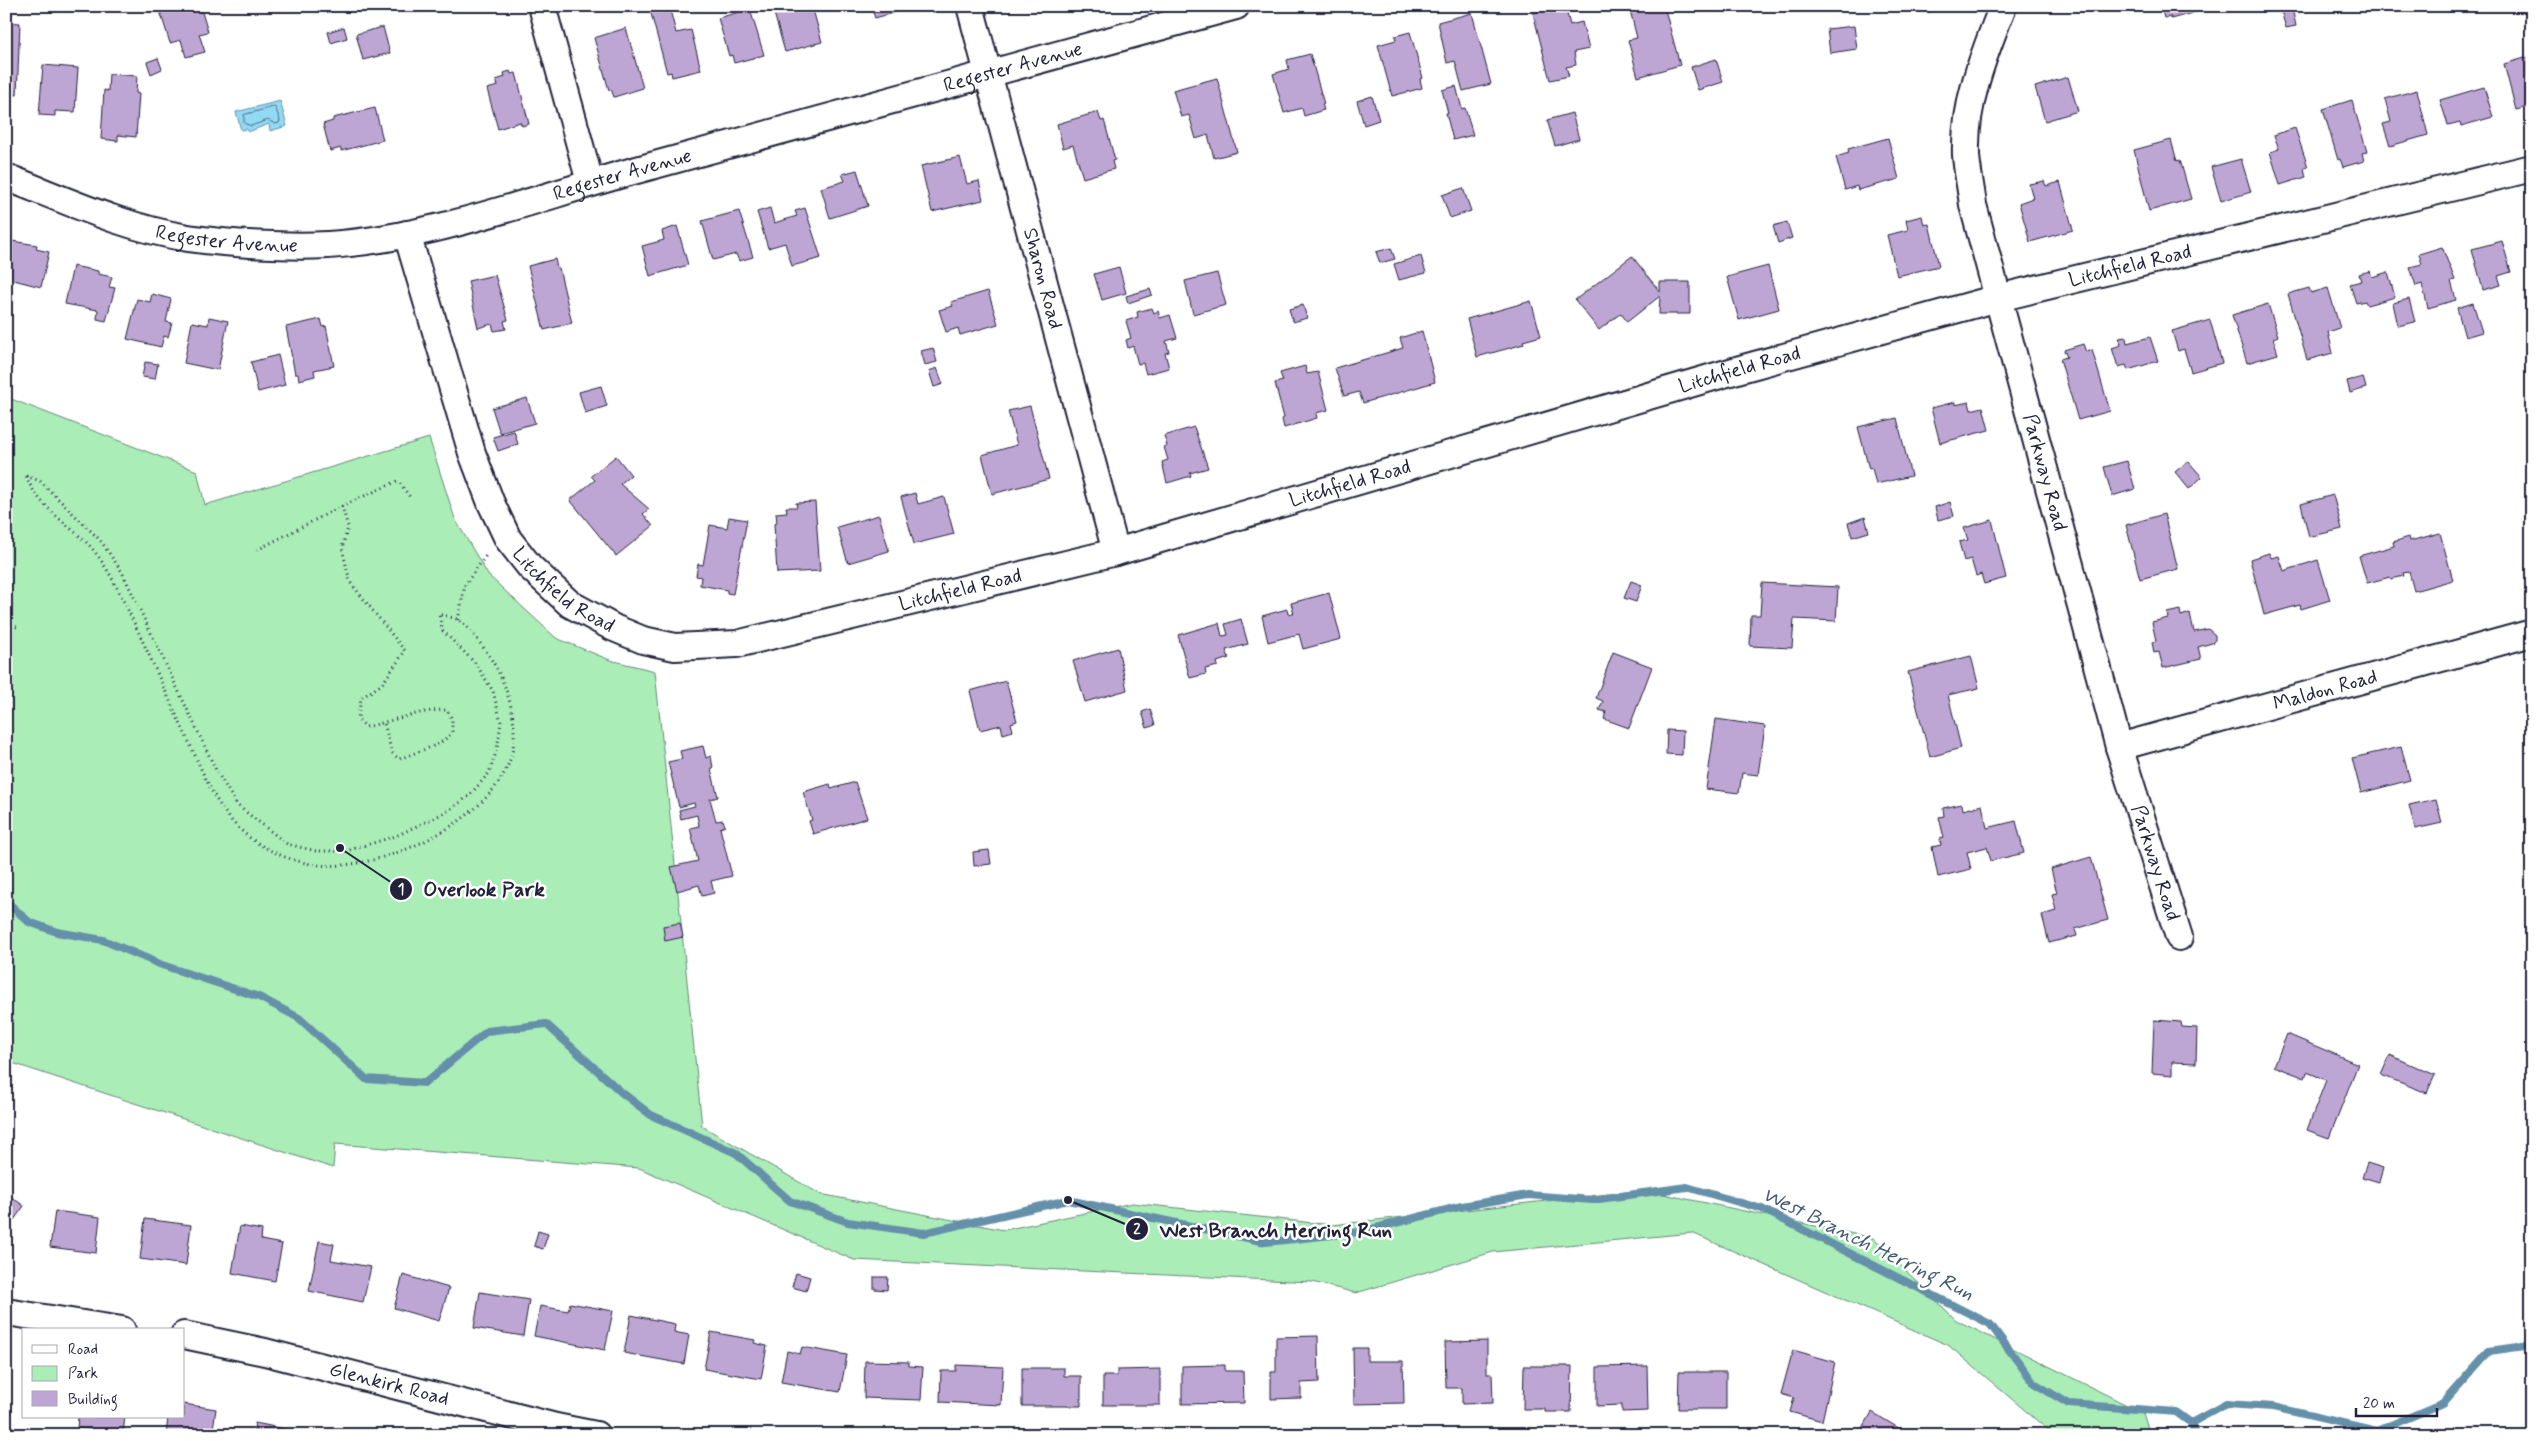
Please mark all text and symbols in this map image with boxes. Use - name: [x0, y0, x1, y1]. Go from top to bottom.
- street label: Regester Avenue: [940, 35, 1085, 99]
- street label: Regester Avenue: [550, 142, 695, 208]
- street label: Regester Avenue: [153, 218, 298, 259]
- street label: Sharon Road: [1016, 225, 1069, 332]
- street label: Litchfield Road: [2066, 238, 2194, 294]
- street label: Litchfield Road: [1676, 340, 1804, 400]
- street label: Parkway Road: [2016, 411, 2074, 534]
- street label: Litchfield Road: [1286, 453, 1414, 514]
- street label: Litchfield Road: [506, 541, 619, 639]
- street label: Litchfield Road: [896, 562, 1024, 618]
- street label: Maldon Road: [2270, 663, 2380, 717]
- street label: Parkway Road: [2125, 802, 2187, 924]
- callout: Overlook Park: [388, 871, 554, 907]
- text: Overlook Park: [423, 876, 545, 904]
- text: 1: [398, 880, 404, 900]
- water label: West Branch Herring Run: [1757, 1181, 1979, 1309]
- callout: West Branch Herring Run: [1125, 1211, 1401, 1247]
- text: West Branch Herring Run: [1159, 1217, 1392, 1247]
- text: 2: [1133, 1220, 1141, 1240]
- legend: [22, 1328, 185, 1418]
- text: Road: [68, 1340, 98, 1360]
- street label: Glenkirk Road: [326, 1356, 452, 1412]
- text: Park: [68, 1364, 98, 1384]
- scale bar: [2356, 1386, 2437, 1418]
- text: Building: [68, 1390, 118, 1411]
- text: 20 m: [2363, 1394, 2395, 1414]

